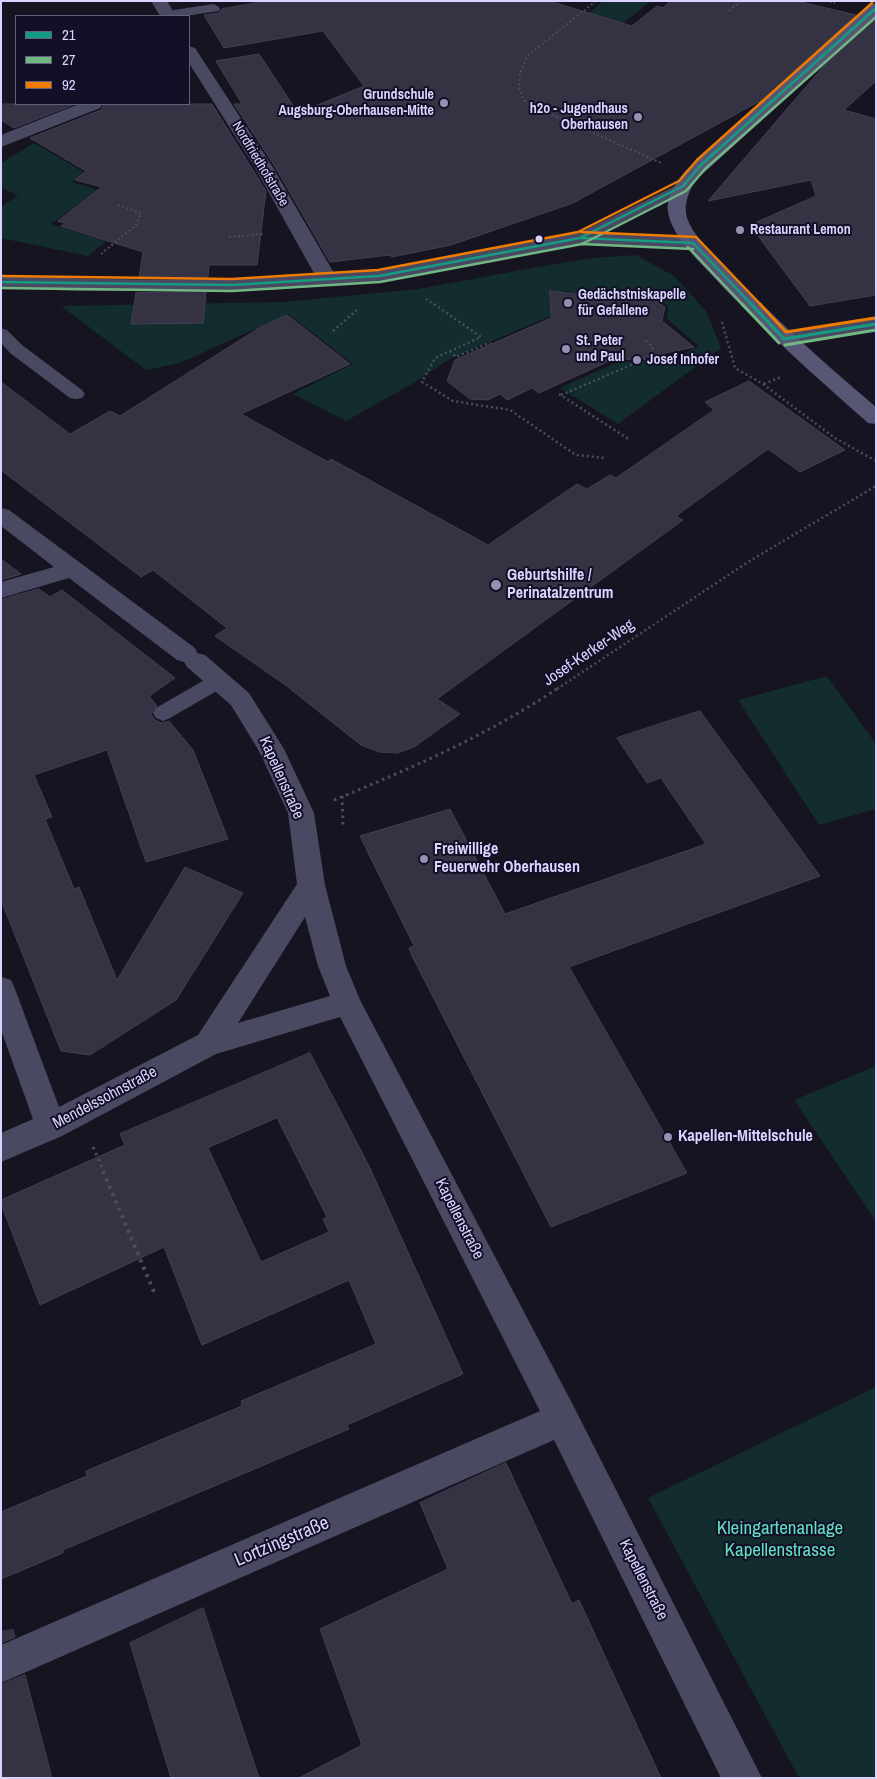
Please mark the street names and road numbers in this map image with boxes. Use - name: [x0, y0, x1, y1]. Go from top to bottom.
- street label: Nordfriedhofstraße: [228, 118, 292, 210]
- street label: Josef-Kerker-Weg: [540, 616, 638, 690]
- street label: Kapellenstraße: [254, 734, 308, 822]
- street label: Mendelssohnstraße: [50, 1062, 160, 1134]
- street label: Kapellenstraße: [430, 1175, 488, 1263]
- street label: Lortzingstraße: [231, 1512, 333, 1572]
- street label: Kapellenstraße: [614, 1536, 672, 1624]

